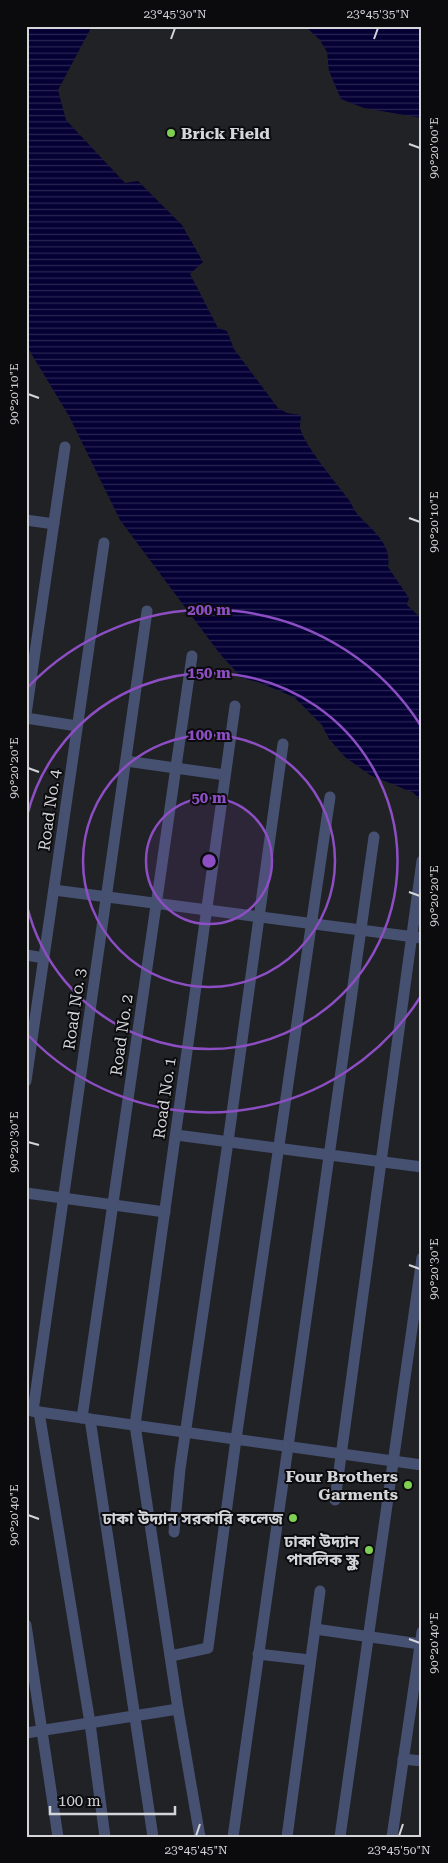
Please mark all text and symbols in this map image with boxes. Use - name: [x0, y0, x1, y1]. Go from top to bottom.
- text: 23°45'30"N: [143, 7, 207, 21]
- text: 23°45'35"N: [346, 7, 410, 21]
- text: 90°20'00"E: [427, 117, 441, 179]
- place label: Brick Field: [181, 124, 270, 143]
- marker: Brick Field: [165, 127, 177, 139]
- text: 90°20'10"E: [7, 363, 21, 425]
- text: 90°20'10"E: [427, 491, 441, 553]
- text: 200 m: [187, 601, 231, 619]
- text: 150 m: [187, 664, 231, 682]
- text: 100 m: [187, 726, 231, 744]
- text: 90°20'20"E: [7, 737, 21, 799]
- street label: Road No. 4: [34, 768, 65, 852]
- text: 50 m: [191, 789, 227, 807]
- centre of rings: [200, 852, 218, 870]
- text: 90°20'20"E: [427, 865, 441, 927]
- street label: Road No. 3: [59, 967, 90, 1051]
- street label: Road No. 2: [106, 993, 137, 1077]
- street label: Road No. 1: [149, 1056, 180, 1140]
- text: 90°20'30"E: [7, 1111, 21, 1173]
- text: 90°20'30"E: [427, 1238, 441, 1300]
- place label: Four Brothers Garments: [286, 1467, 398, 1504]
- marker: Four Brothers Garments: [402, 1479, 414, 1491]
- text: 90°20'40"E: [7, 1484, 21, 1546]
- place label: ঢাকা উদ্যান সরকারি কলেজ: [102, 1509, 284, 1528]
- marker: ঢাকা উদ্যান সরকারি কলেজ: [287, 1512, 299, 1524]
- place label: ঢাকা উদ্যান পাবলিক স্কুল: [283, 1532, 360, 1571]
- marker: ঢাকা উদ্যান পাবলিক স্কুল: [363, 1544, 375, 1556]
- text: 90°20'40"E: [427, 1612, 441, 1674]
- scale bar: [50, 1783, 175, 1815]
- text: 100 m: [58, 1792, 101, 1810]
- text: 23°45'45"N: [164, 1843, 228, 1857]
- text: 23°45'50"N: [367, 1843, 431, 1857]

